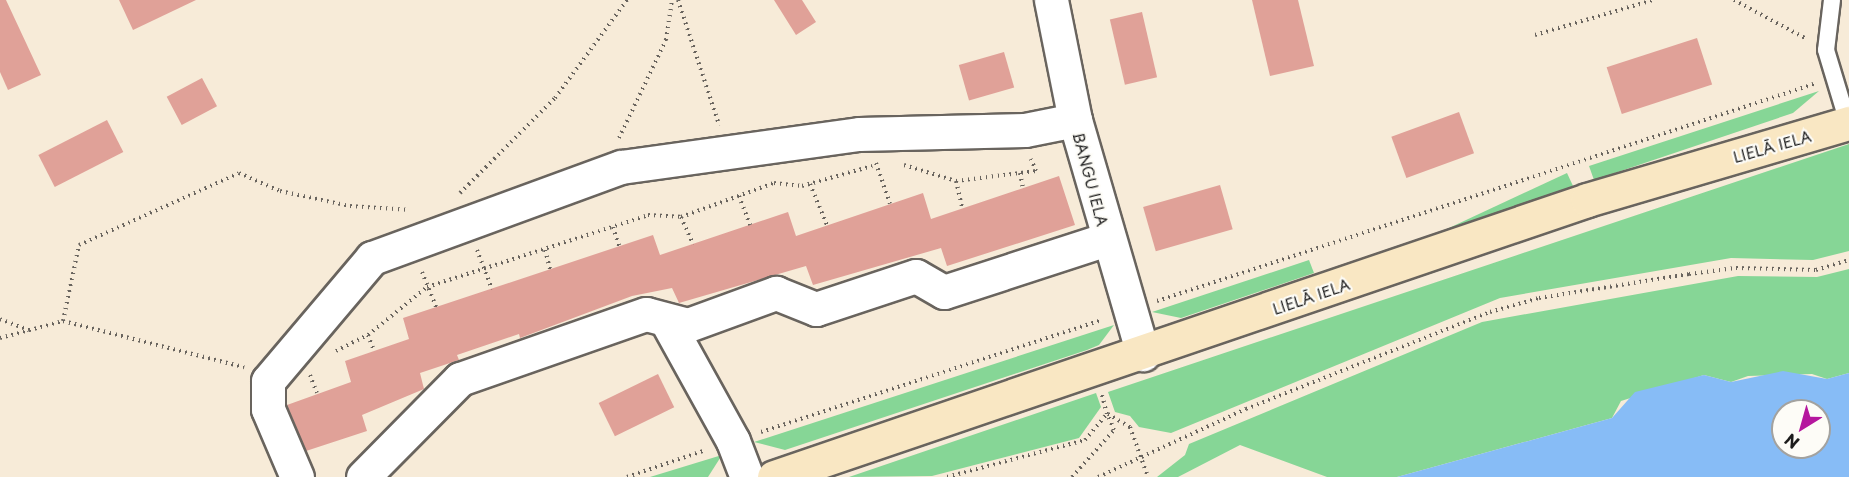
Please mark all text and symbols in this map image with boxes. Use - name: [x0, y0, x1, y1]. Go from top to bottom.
- street label: LIELĀ IELA: [1731, 126, 1813, 166]
- street label: BANGU IELA: [1070, 130, 1112, 228]
- street label: LIELĀ IELA: [1270, 274, 1352, 318]
- north arrow: [1771, 399, 1831, 459]
- text: N: [1779, 428, 1804, 455]

